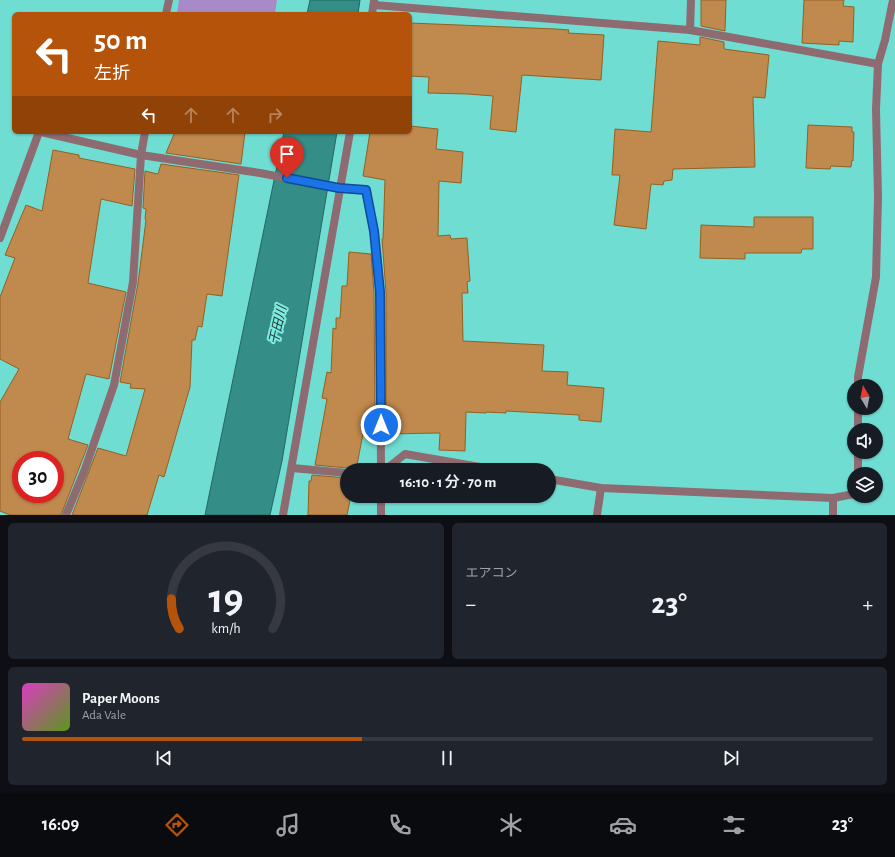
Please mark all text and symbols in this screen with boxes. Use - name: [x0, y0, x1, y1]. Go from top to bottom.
- text: 50 m: [94, 27, 148, 55]
- icon: left: [28, 28, 80, 80]
- text: 左折: [94, 65, 130, 83]
- icon: left: [138, 104, 160, 126]
- icon: ahead: [180, 104, 202, 126]
- icon: ahead: [222, 104, 244, 126]
- icon: right: [264, 104, 286, 126]
- pin: [270, 137, 304, 178]
- icon: arrive: [276, 143, 298, 165]
- water label: 干田川: [267, 303, 290, 346]
- north arrow: [847, 379, 883, 415]
- map controls: [847, 379, 883, 503]
- position arrow: [360, 404, 402, 446]
- button: sound: [847, 423, 883, 459]
- speed limit sign: 30: [12, 451, 64, 503]
- button: layers: [847, 467, 883, 503]
- text: 16:10 · 1 分 · 70 m: [400, 475, 496, 490]
- text: エアコン: [466, 567, 518, 580]
- text: 19: [208, 579, 243, 620]
- text: 23°: [651, 589, 687, 619]
- text: −: [466, 593, 476, 615]
- text: +: [862, 593, 873, 615]
- text: km/h: [211, 622, 240, 636]
- text: Paper Moons: [82, 691, 160, 706]
- text: Ada Vale: [82, 709, 126, 722]
- icon: previous: [153, 747, 175, 769]
- icon: pause: [436, 747, 458, 769]
- icon: next: [720, 747, 742, 769]
- icon: directions: [163, 811, 191, 839]
- icon: music: [274, 811, 302, 839]
- icon: phone: [386, 811, 414, 839]
- icon: climate: [497, 811, 525, 839]
- icon: car: [609, 811, 637, 839]
- icon: filters: [720, 811, 748, 839]
- text: 16:09: [42, 816, 79, 834]
- text: 23°: [832, 816, 853, 834]

